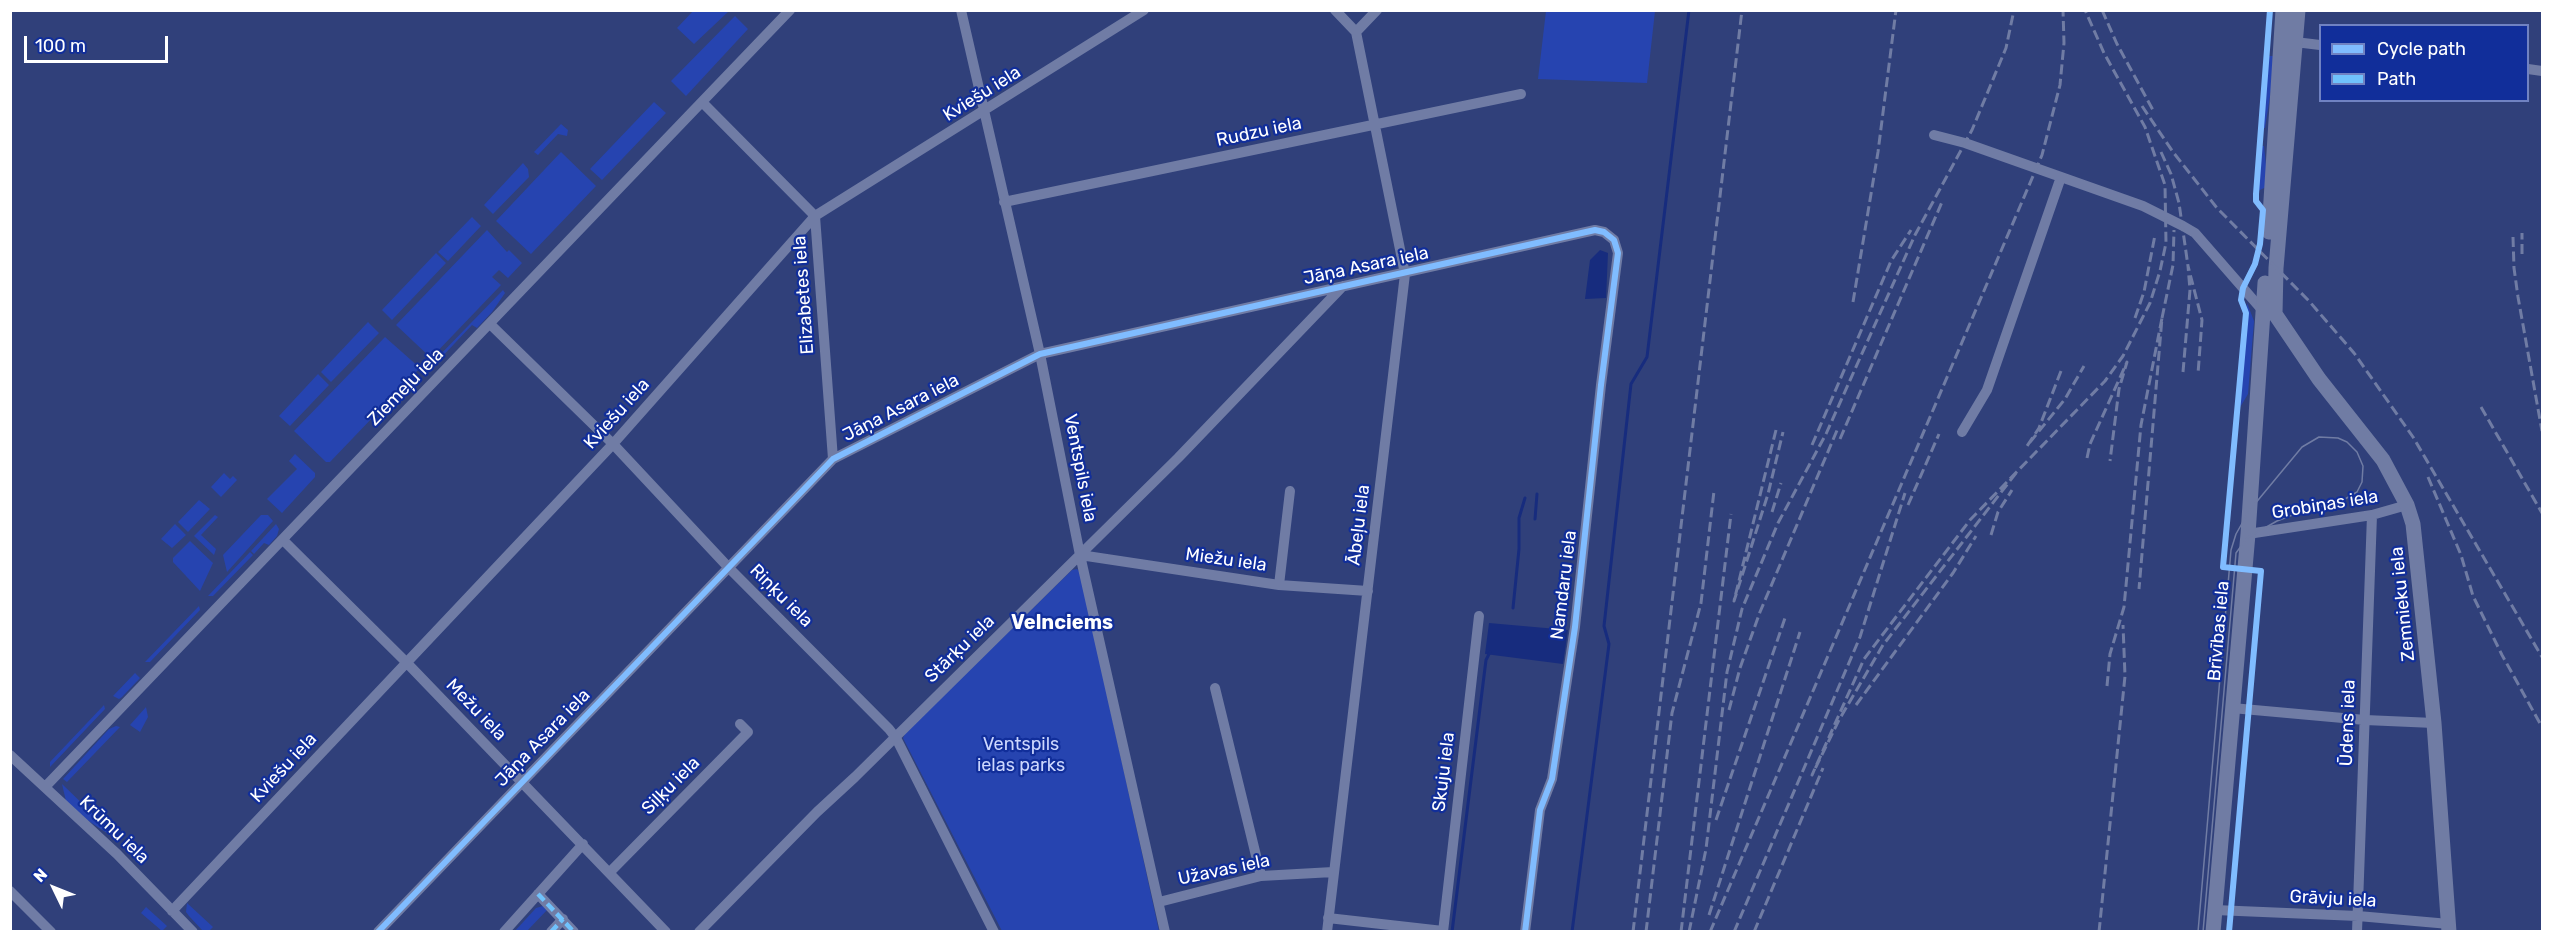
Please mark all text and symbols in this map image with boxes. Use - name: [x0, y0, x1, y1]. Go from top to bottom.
- scale bar: [27, 24, 171, 62]
- legend: [2319, 24, 2529, 102]
- text: 100 m: [35, 35, 86, 57]
- text: Cycle path: [2377, 38, 2466, 60]
- street label: Kviešu iela: [939, 62, 1025, 126]
- text: Path: [2377, 68, 2416, 90]
- street label: Rudzu iela: [1214, 112, 1304, 152]
- street label: Elizabetes iela: [789, 235, 819, 355]
- street label: Jāņa Asara iela: [1301, 242, 1431, 290]
- street label: Ziemeļu iela: [364, 344, 448, 430]
- street label: Jāņa Asara iela: [839, 369, 963, 447]
- street label: Kviešu iela: [580, 374, 654, 454]
- street label: Ventspils iela: [1059, 412, 1101, 524]
- street label: Ābeļu iela: [1343, 483, 1375, 567]
- street label: Grobiņas iela: [2270, 486, 2380, 524]
- street label: Namdaru iela: [1547, 529, 1581, 641]
- street label: Miežu iela: [1184, 544, 1268, 576]
- street label: Zemnieku iela: [2386, 546, 2420, 662]
- street label: Riņķu iela: [745, 560, 817, 632]
- street label: Brīvības iela: [2204, 580, 2234, 682]
- street label: Stārķu iela: [921, 611, 999, 687]
- district label: Velnciems: [1011, 611, 1113, 635]
- street label: Mežu iela: [441, 675, 511, 745]
- street label: Ūdens iela: [2336, 679, 2360, 767]
- street label: Jāņa Asara iela: [491, 685, 595, 791]
- street label: Kviešu iela: [246, 729, 322, 807]
- street label: Skuju iela: [1428, 731, 1460, 813]
- park label: Ventspils ielas parks: [977, 734, 1065, 777]
- street label: Siļķu iela: [637, 752, 705, 820]
- street label: Krūmu iela: [75, 791, 153, 869]
- street label: Užavas iela: [1176, 850, 1272, 890]
- north arrow: [24, 858, 84, 918]
- text: N: [30, 865, 51, 886]
- street label: Grāvju iela: [2289, 886, 2377, 912]

